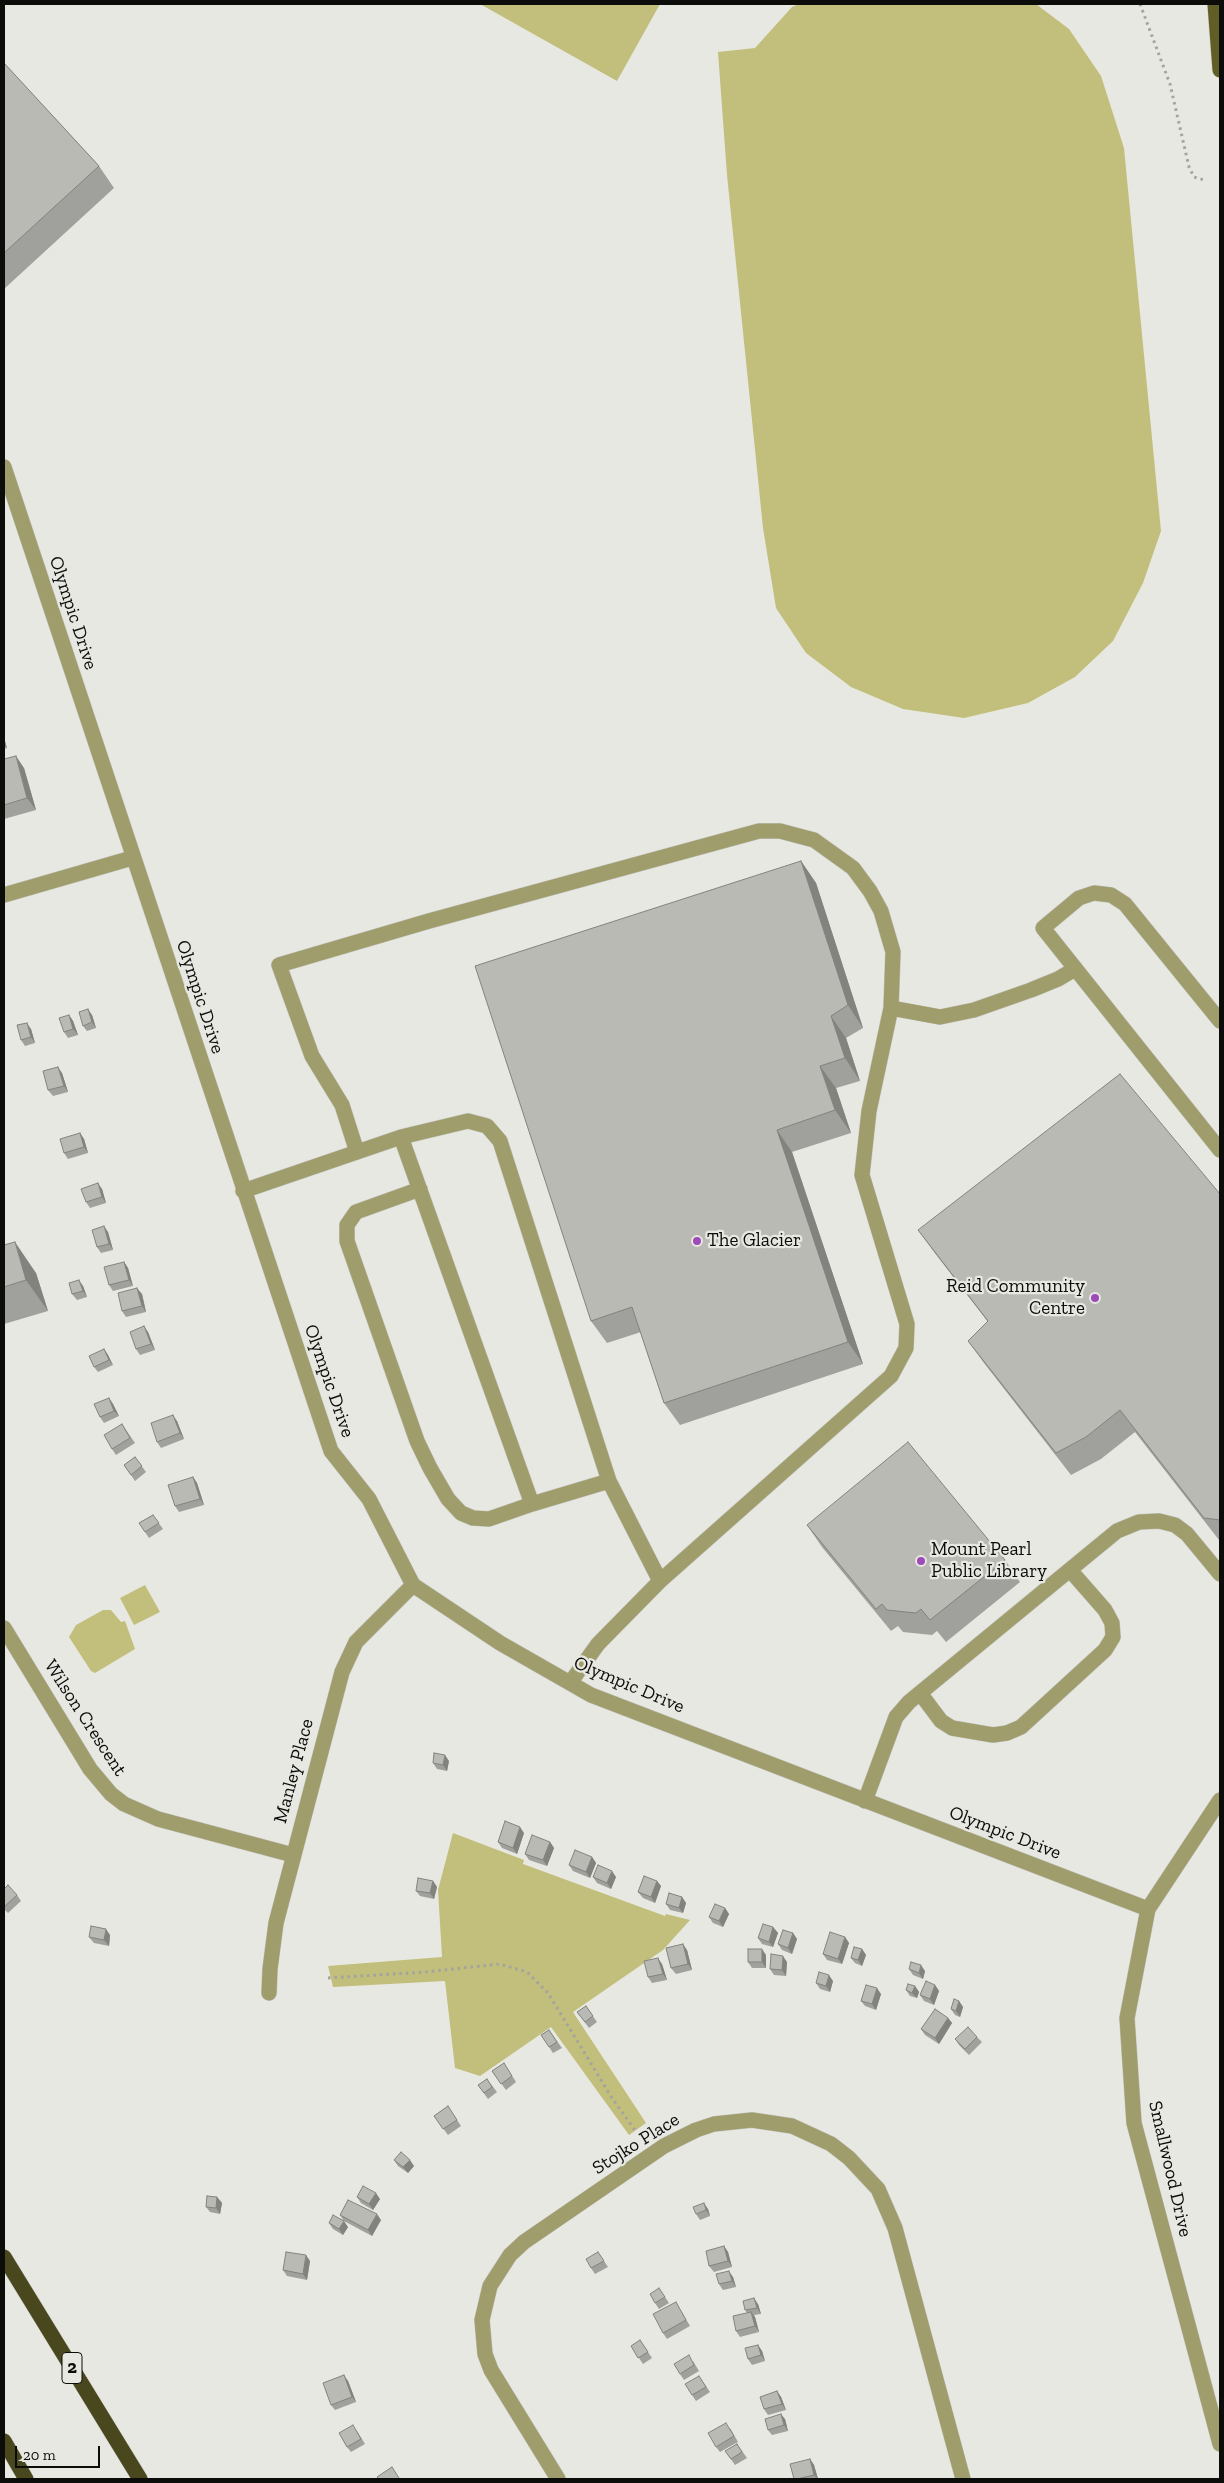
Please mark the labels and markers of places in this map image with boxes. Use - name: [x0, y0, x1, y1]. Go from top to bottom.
- place label: The Glacier: [707, 1230, 801, 1252]
- marker: The Glacier: [691, 1235, 703, 1247]
- place label: Reid Community Centre: [946, 1276, 1085, 1320]
- marker: Reid Community Centre: [1089, 1292, 1101, 1304]
- place label: Mount Pearl Public Library: [931, 1539, 1047, 1583]
- marker: Mount Pearl Public Library: [915, 1555, 927, 1567]

